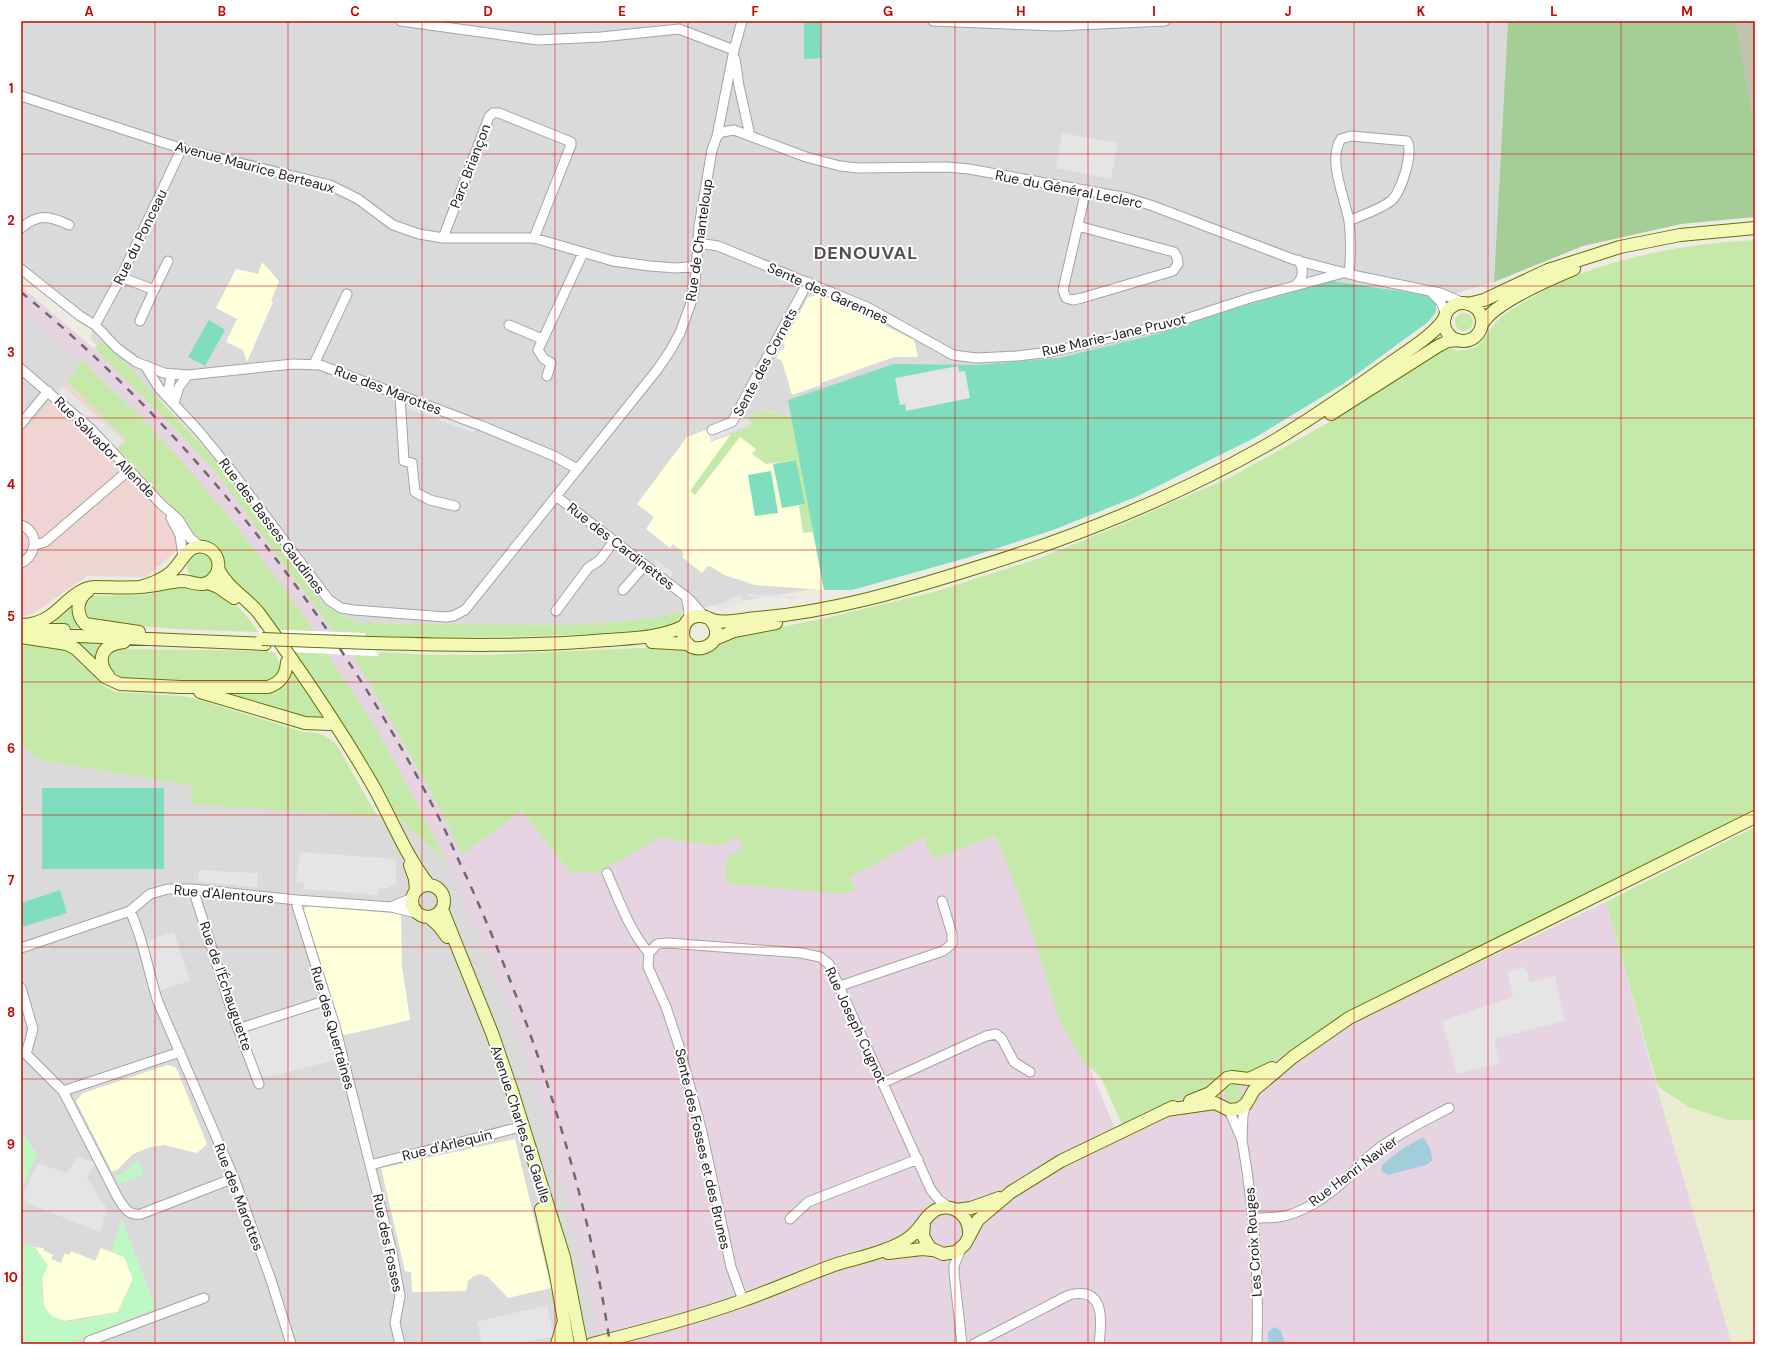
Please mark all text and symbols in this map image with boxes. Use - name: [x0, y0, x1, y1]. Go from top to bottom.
- text: A: [84, 3, 94, 20]
- text: B: [218, 3, 226, 20]
- text: C: [350, 3, 360, 20]
- text: D: [483, 3, 493, 20]
- text: E: [618, 3, 626, 20]
- text: F: [751, 3, 759, 20]
- text: G: [883, 3, 893, 20]
- text: H: [1016, 3, 1026, 20]
- text: I: [1152, 3, 1156, 20]
- text: J: [1284, 3, 1292, 20]
- text: K: [1417, 3, 1426, 20]
- text: L: [1550, 3, 1558, 20]
- text: M: [1681, 3, 1693, 20]
- text: 1: [9, 80, 13, 97]
- street label: Parc Briançon: [446, 121, 494, 211]
- street label: Avenue Maurice Berteaux: [173, 137, 337, 197]
- street label: Rue du Général Leclerc: [994, 166, 1144, 212]
- street label: Rue de Chanteloup: [681, 177, 717, 302]
- street label: Rue du Ponceau: [109, 186, 171, 288]
- text: 2: [7, 212, 15, 229]
- district label: DENOUVAL: [814, 241, 918, 265]
- street label: Sente des Garennes: [765, 258, 891, 328]
- street label: Sente des Cornets: [729, 305, 801, 419]
- street label: Rue Marie-Jane Pruvot: [1040, 310, 1188, 360]
- text: 3: [7, 344, 15, 361]
- street label: Rue des Marottes: [332, 361, 444, 419]
- street label: Rue Salvador Allende: [51, 393, 159, 501]
- street label: Rue des Basses Gaudines: [215, 454, 329, 598]
- text: 4: [7, 476, 15, 493]
- street label: Rue des Cardinettes: [564, 498, 678, 594]
- text: 5: [7, 608, 15, 625]
- text: 6: [7, 740, 15, 757]
- text: 7: [8, 872, 15, 889]
- street label: Rue d'Alentours: [173, 881, 275, 907]
- street label: Rue de l'Échauguette: [195, 919, 257, 1053]
- street label: Rue des Quertaines: [307, 964, 359, 1092]
- street label: Rue Joseph Cugnot: [821, 964, 891, 1086]
- text: 8: [7, 1004, 15, 1021]
- street label: Avenue Charles de Gaulle: [487, 1043, 555, 1205]
- street label: Sente des Fosses et des Brunes: [671, 1047, 735, 1251]
- street label: Rue d'Arlequin: [400, 1125, 494, 1165]
- street label: Rue Henri Navier: [1305, 1132, 1401, 1210]
- text: 9: [7, 1136, 15, 1153]
- street label: Rue des Marottes: [210, 1141, 268, 1253]
- street label: Les Croix Rouges: [1240, 1187, 1266, 1297]
- street label: Rue des Fosses: [369, 1192, 407, 1294]
- text: 10: [4, 1269, 18, 1286]

